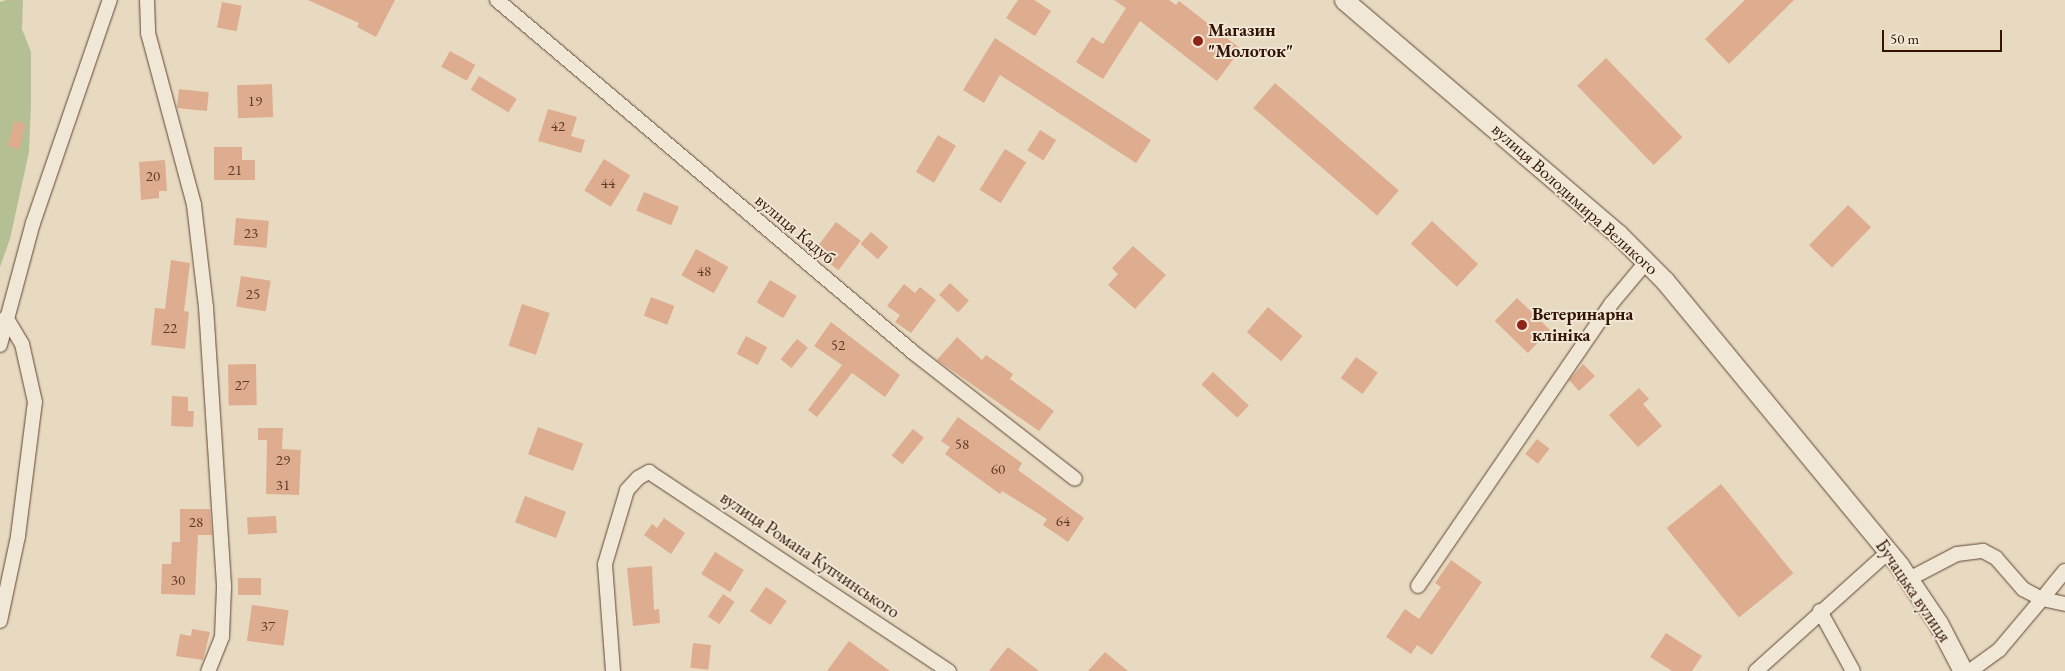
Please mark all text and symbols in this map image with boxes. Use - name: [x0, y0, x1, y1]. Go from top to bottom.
- place label: Магазин "Молоток": [1208, 20, 1293, 62]
- scale bar: [1885, 20, 2005, 52]
- text: 50 m: [1890, 29, 1919, 48]
- marker: Магазин "Молоток": [1192, 35, 1204, 47]
- house number: 19: [248, 92, 262, 110]
- house number: 42: [551, 117, 565, 135]
- street label: вулиця Володимира Великого: [1487, 119, 1663, 279]
- house number: 21: [228, 161, 242, 179]
- house number: 20: [146, 167, 160, 185]
- house number: 44: [601, 174, 615, 192]
- street label: вулиця Кадуб: [751, 189, 839, 269]
- house number: 23: [244, 224, 258, 242]
- house number: 48: [697, 262, 711, 280]
- house number: 25: [246, 285, 260, 303]
- place label: Ветеринарна клініка: [1532, 304, 1633, 346]
- house number: 22: [163, 319, 177, 337]
- marker: Ветеринарна клініка: [1516, 319, 1528, 331]
- house number: 52: [831, 336, 845, 354]
- house number: 27: [235, 376, 249, 394]
- house number: 58: [955, 435, 969, 453]
- house number: 29: [276, 451, 290, 469]
- house number: 60: [991, 460, 1005, 478]
- house number: 31: [276, 476, 290, 494]
- street label: вулиця Романа Купчинського: [716, 487, 904, 623]
- house number: 64: [1056, 512, 1070, 530]
- house number: 28: [189, 513, 203, 531]
- street label: Бучацька вулиця: [1871, 535, 1955, 647]
- house number: 30: [171, 571, 185, 589]
- house number: 37: [261, 617, 275, 635]

